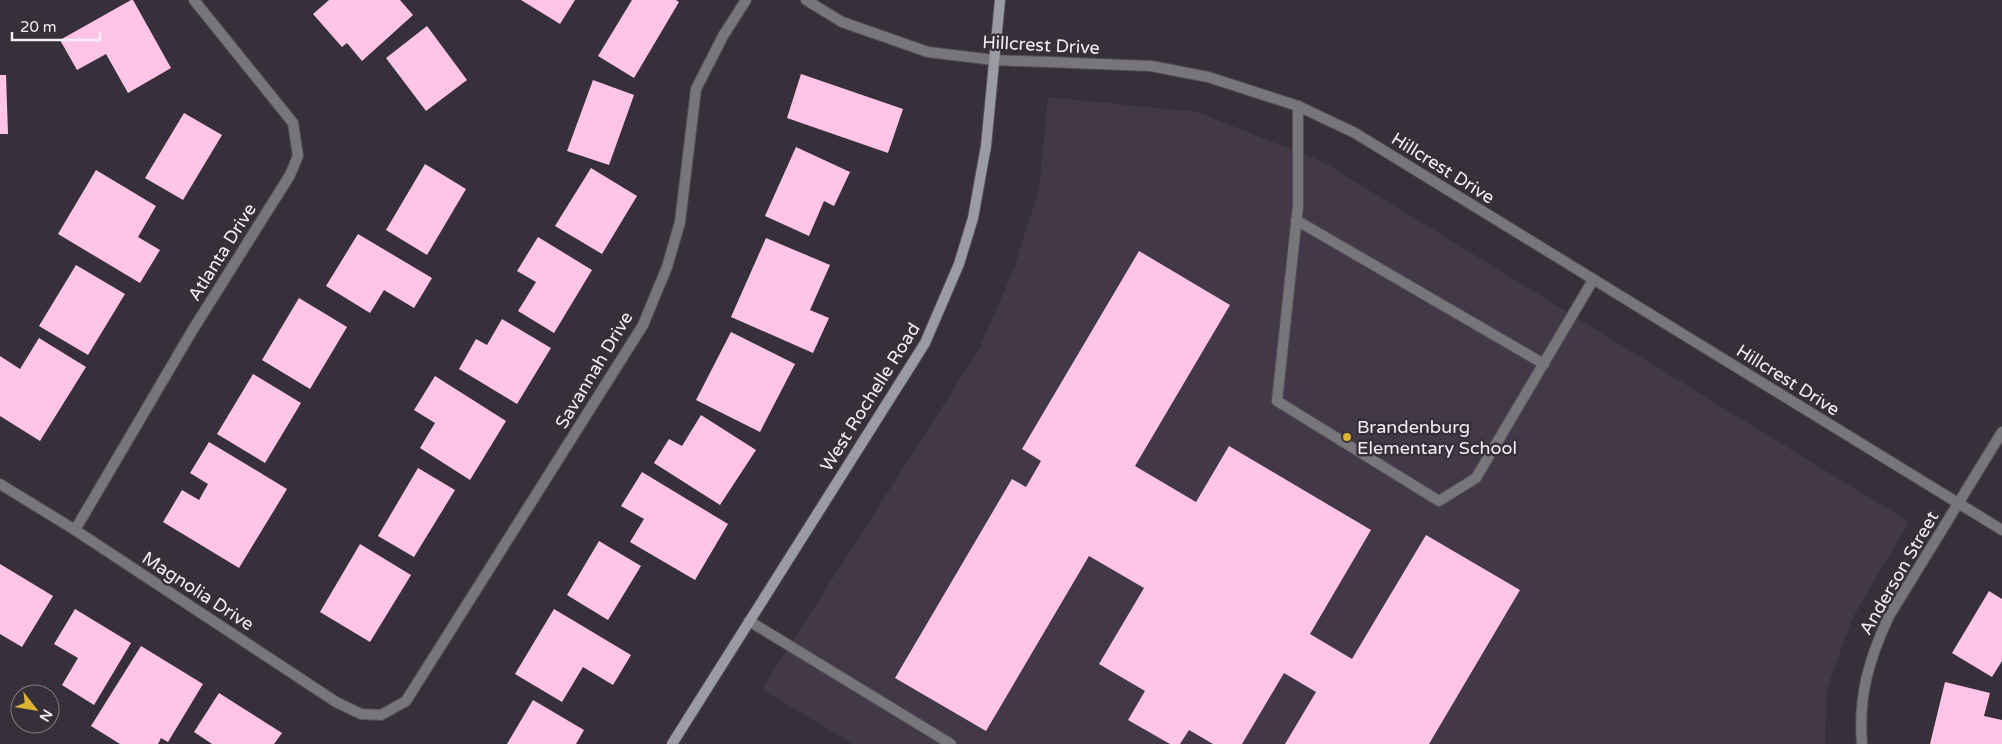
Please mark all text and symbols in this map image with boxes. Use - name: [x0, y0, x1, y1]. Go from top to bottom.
- scale bar: [12, 10, 100, 42]
- text: 20 m: [20, 18, 57, 36]
- street label: Hillcrest Drive: [982, 31, 1100, 59]
- street label: Hillcrest Drive: [1387, 127, 1499, 209]
- street label: Atlanta Drive: [183, 199, 261, 305]
- street label: Savannah Drive: [550, 308, 638, 432]
- street label: West Rochelle Road: [815, 319, 925, 475]
- street label: Hillcrest Drive: [1732, 339, 1844, 421]
- place label: Brandenburg Elementary School: [1357, 416, 1517, 459]
- marker: Brandenburg Elementary School: [1341, 431, 1353, 443]
- street label: Anderson Street: [1855, 507, 1943, 639]
- street label: Magnolia Drive: [138, 547, 258, 635]
- north arrow: [10, 684, 60, 734]
- text: N: [36, 706, 56, 725]

